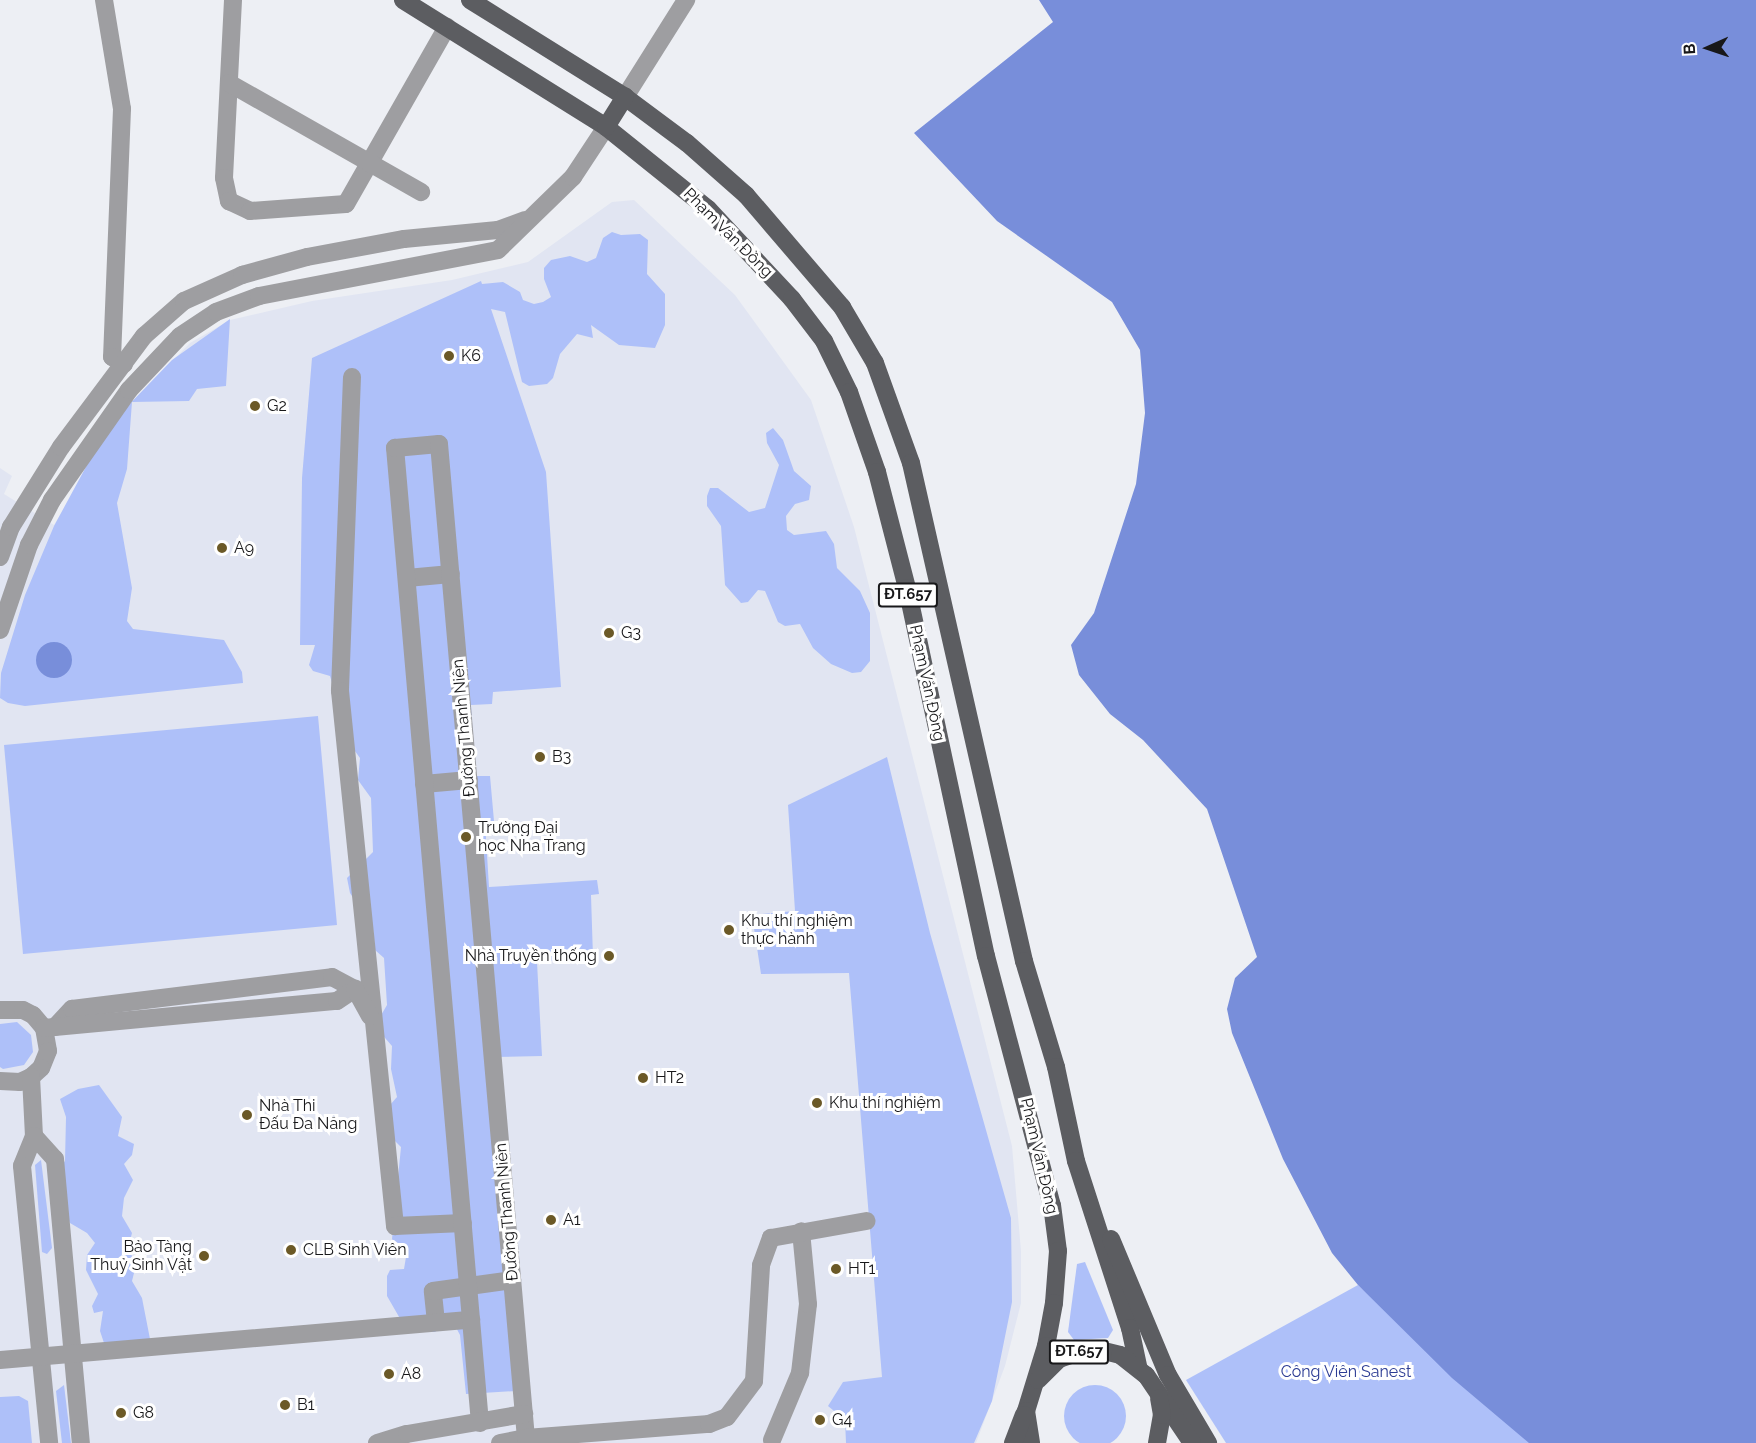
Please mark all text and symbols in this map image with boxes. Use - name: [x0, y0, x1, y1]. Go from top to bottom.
- north arrow: [1678, 18, 1738, 78]
- text: B: [1680, 43, 1699, 55]
- street label: Phạm Văn Đồng: [679, 184, 777, 282]
- place label: K6: [461, 346, 481, 366]
- marker: K6: [442, 349, 456, 363]
- place label: G2: [267, 396, 287, 416]
- marker: G2: [248, 399, 262, 413]
- place label: A9: [234, 538, 254, 558]
- marker: A9: [215, 541, 229, 555]
- road number: ĐT.657: [876, 583, 940, 607]
- place label: G3: [621, 623, 641, 643]
- street label: Phạm Văn Đồng: [905, 623, 949, 743]
- marker: G3: [602, 626, 616, 640]
- street label: Đường Thanh Niên: [448, 658, 480, 798]
- place label: B3: [552, 747, 571, 767]
- marker: B3: [533, 750, 547, 764]
- place label: Trường Đại học Nha Trang: [478, 818, 586, 856]
- marker: Trường Đại học Nha Trang: [459, 830, 473, 844]
- place label: Khu thí nghiệm thực hành: [741, 911, 853, 949]
- marker: Khu thí nghiệm thực hành: [722, 923, 736, 937]
- place label: Nhà Truyền thống: [464, 946, 597, 966]
- marker: Nhà Truyền thống: [602, 949, 616, 963]
- place label: HT2: [655, 1068, 684, 1088]
- marker: HT2: [636, 1071, 650, 1085]
- place label: Khu thí nghiệm: [829, 1093, 941, 1113]
- place label: Nhà Thi Đấu Đa Năng: [259, 1096, 357, 1134]
- marker: Khu thí nghiệm: [810, 1096, 824, 1110]
- street label: Phạm Văn Đồng: [1016, 1096, 1062, 1216]
- marker: Nhà Thi Đấu Đa Năng: [240, 1108, 254, 1122]
- street label: Đường Thanh Niên: [491, 1142, 523, 1282]
- place label: A1: [563, 1210, 581, 1230]
- marker: A1: [544, 1213, 558, 1227]
- place label: Bảo Tàng Thuỷ Sinh Vật: [90, 1237, 192, 1275]
- place label: CLB Sinh Viên: [303, 1240, 407, 1260]
- marker: CLB Sinh Viên: [284, 1243, 298, 1257]
- marker: Bảo Tàng Thuỷ Sinh Vật: [197, 1249, 211, 1263]
- place label: HT1: [848, 1259, 875, 1279]
- marker: HT1: [829, 1262, 843, 1276]
- road number: ĐT.657: [1048, 1340, 1110, 1364]
- park label: Công Viên Sanest: [1280, 1362, 1412, 1382]
- place label: A8: [401, 1364, 421, 1384]
- marker: A8: [382, 1367, 396, 1381]
- place label: B1: [297, 1395, 315, 1415]
- marker: B1: [278, 1398, 292, 1412]
- place label: G8: [133, 1403, 154, 1423]
- marker: G8: [114, 1406, 128, 1420]
- place label: G4: [832, 1410, 852, 1430]
- marker: G4: [813, 1413, 827, 1427]

